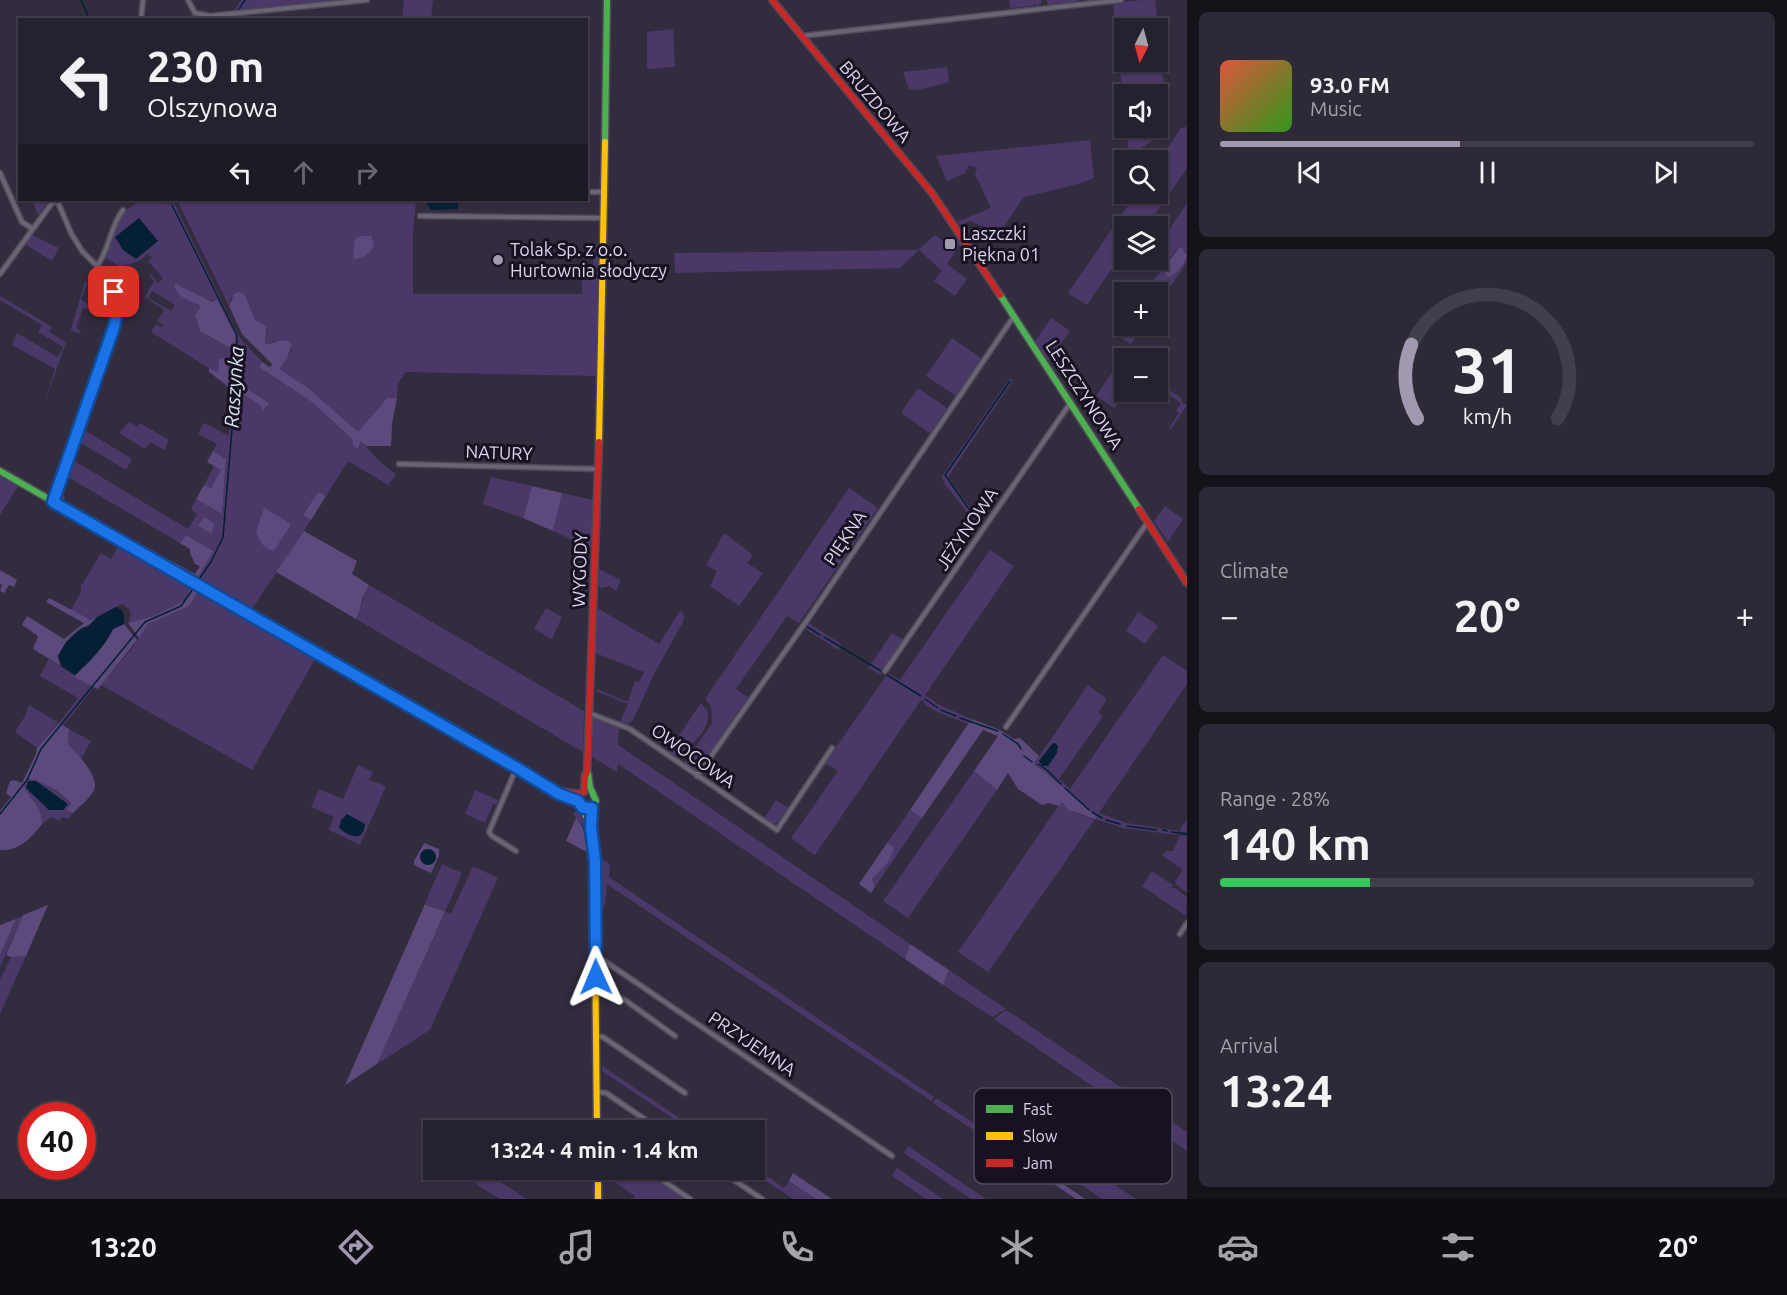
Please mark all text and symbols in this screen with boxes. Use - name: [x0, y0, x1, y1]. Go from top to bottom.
- north arrow: [1114, 18, 1168, 72]
- map controls: [1114, 18, 1168, 402]
- icon: left: [48, 42, 126, 120]
- text: 230 m: [147, 43, 264, 90]
- street label: BRUZDOWA: [836, 57, 916, 146]
- text: 93.0 FM: [1310, 72, 1390, 97]
- button: sound: [1114, 84, 1168, 138]
- text: Olszynowa: [147, 92, 278, 122]
- text: Music: [1310, 97, 1362, 120]
- button: search: [1114, 150, 1168, 204]
- icon: left: [224, 156, 257, 189]
- icon: ahead: [287, 156, 320, 189]
- icon: right: [350, 156, 383, 189]
- icon: previous: [1293, 156, 1326, 189]
- icon: pause: [1471, 156, 1504, 189]
- icon: next: [1649, 156, 1682, 189]
- button: layers: [1114, 216, 1168, 270]
- place label: Laszczki Piękna 01: [962, 223, 1040, 264]
- marker: Laszczki Piękna 01: [943, 237, 957, 251]
- place label: Tolak Sp. z o.o. Hurtownia słodyczy: [510, 239, 667, 280]
- marker: Tolak Sp. z o.o. Hurtownia słodyczy: [491, 253, 505, 267]
- pin: [88, 266, 139, 317]
- icon: arrive: [97, 275, 130, 308]
- button: +: [1114, 282, 1168, 336]
- text: 31: [1452, 335, 1522, 405]
- street label: LESZCZYNOWA: [1042, 336, 1128, 453]
- water label: Raszynka: [219, 345, 248, 428]
- button: −: [1114, 348, 1168, 402]
- text: km/h: [1462, 405, 1512, 429]
- street label: NATURY: [465, 441, 534, 463]
- street label: JEŻYNOWA: [931, 483, 1001, 573]
- street label: PIĘKNA: [819, 506, 870, 568]
- street label: WYGODY: [568, 531, 590, 608]
- text: Climate: [1220, 559, 1289, 582]
- text: 20°: [1454, 590, 1520, 641]
- text: −: [1220, 597, 1239, 634]
- text: +: [1735, 597, 1754, 634]
- street label: OWOCOWA: [648, 719, 739, 791]
- text: Range · 28%: [1220, 787, 1330, 810]
- text: 140 km: [1220, 818, 1371, 869]
- position arrow: [564, 945, 628, 1009]
- street label: PRZYJEMNA: [705, 1007, 800, 1080]
- text: Arrival: [1220, 1034, 1278, 1057]
- text: 13:24: [1220, 1065, 1333, 1116]
- legend: [974, 1088, 1172, 1184]
- text: Fast: [1023, 1100, 1053, 1118]
- speed limit sign: 40: [18, 1102, 96, 1180]
- text: Slow: [1023, 1127, 1058, 1145]
- text: 13:24 · 4 min · 1.4 km: [489, 1137, 699, 1162]
- text: Jam: [1023, 1154, 1053, 1172]
- icon: directions: [335, 1226, 377, 1268]
- icon: music: [556, 1226, 598, 1268]
- icon: phone: [776, 1226, 818, 1268]
- icon: climate: [996, 1226, 1038, 1268]
- icon: car: [1217, 1226, 1259, 1268]
- icon: filters: [1437, 1226, 1479, 1268]
- text: 13:20: [89, 1232, 157, 1262]
- text: 20°: [1658, 1232, 1698, 1262]

